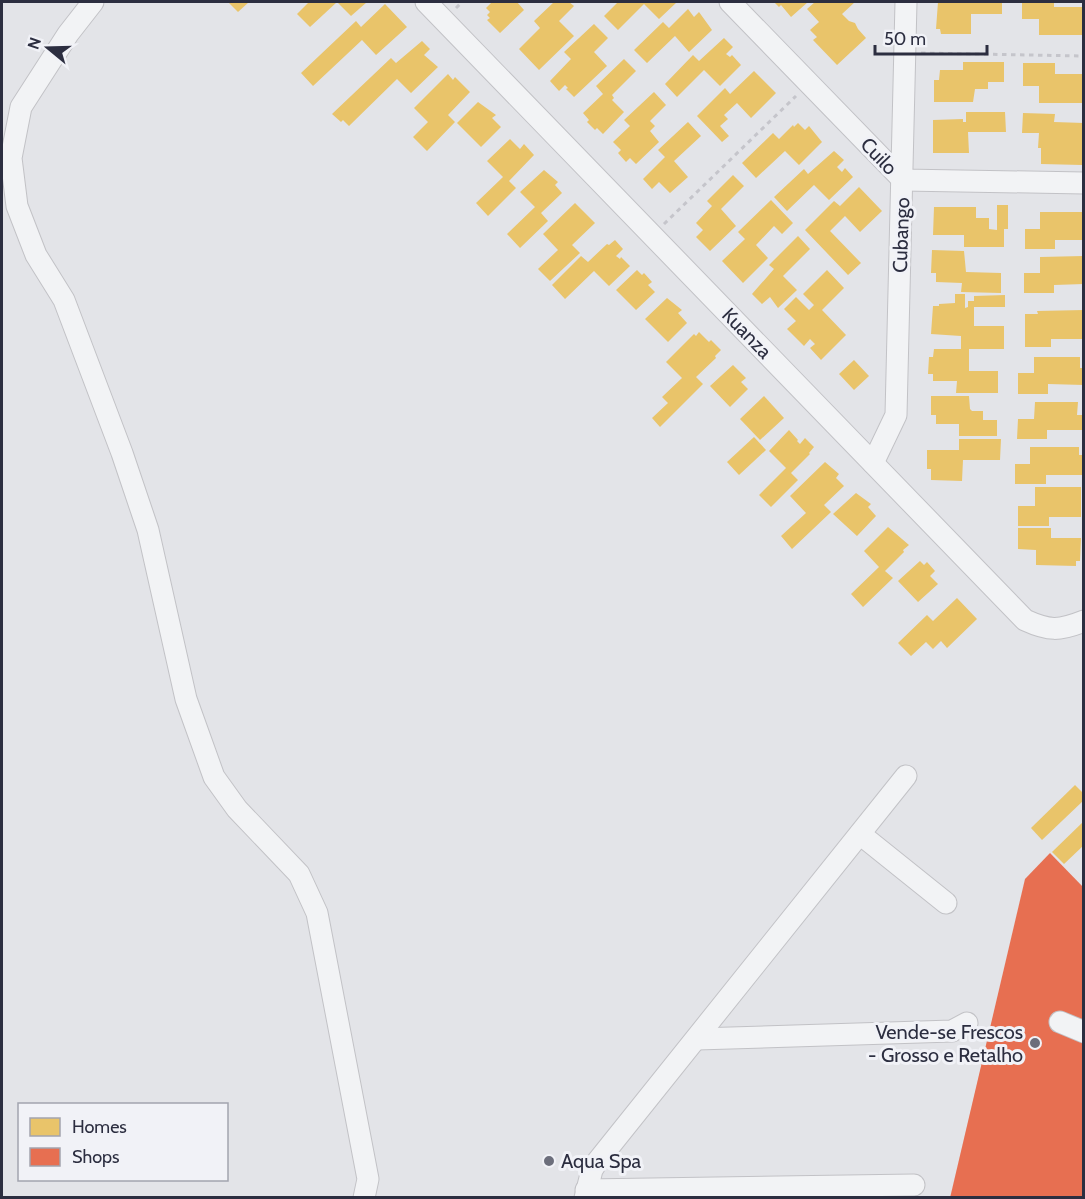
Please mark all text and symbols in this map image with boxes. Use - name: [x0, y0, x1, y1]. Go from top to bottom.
- north arrow: [18, 18, 78, 78]
- scale bar: [875, 18, 988, 56]
- text: 50 m: [884, 28, 926, 50]
- text: N: [23, 35, 45, 52]
- street label: Cuilo: [856, 132, 902, 180]
- street label: Cubango: [888, 197, 914, 273]
- street label: Kuanza: [717, 303, 777, 364]
- place label: Vende-se Frescos - Grosso e Retalho: [868, 1020, 1023, 1067]
- marker: Vende-se Frescos - Grosso e Retalho: [1028, 1036, 1042, 1050]
- legend: [18, 1103, 228, 1181]
- text: Homes: [72, 1116, 127, 1138]
- text: Shops: [72, 1146, 120, 1168]
- place label: Aqua Spa: [561, 1149, 642, 1173]
- marker: Aqua Spa: [542, 1154, 556, 1168]

